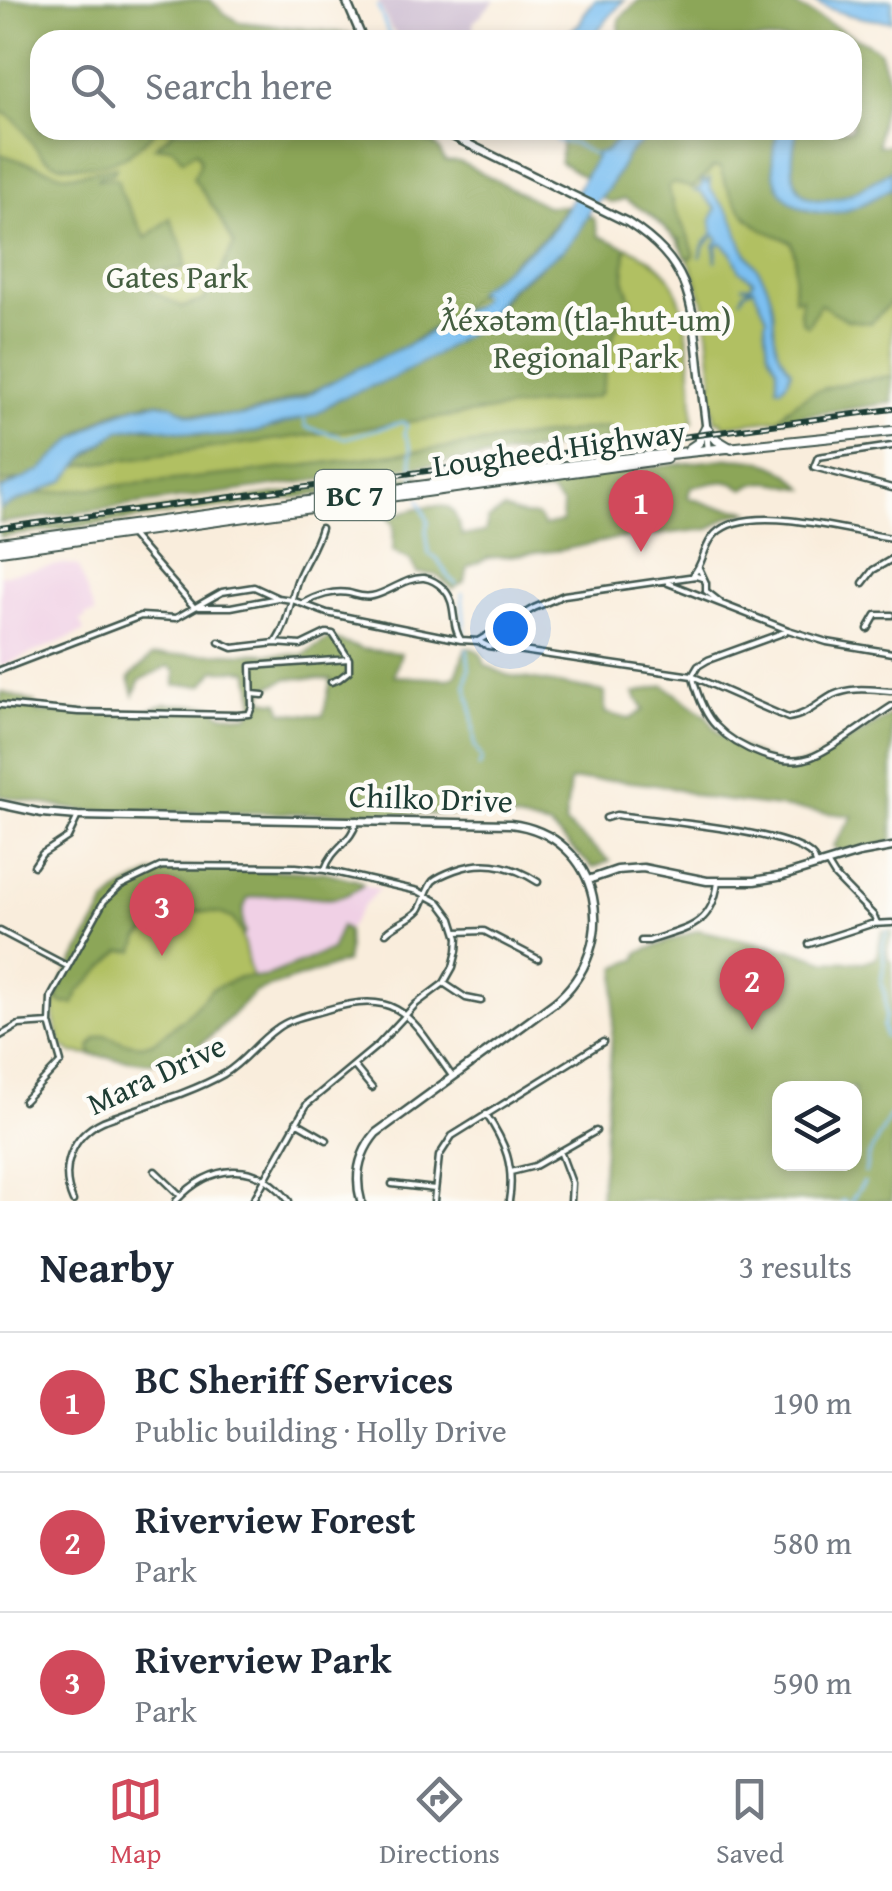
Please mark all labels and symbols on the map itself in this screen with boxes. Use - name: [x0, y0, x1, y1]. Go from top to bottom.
- park label: Gates Park: [106, 253, 249, 300]
- park label: ƛ̓éxətəm (tla-hut-um) Regional Park: [441, 296, 731, 380]
- street label: Lougheed Highway: [430, 407, 688, 489]
- road number: BC 7: [315, 470, 395, 520]
- pin: 1: [608, 470, 674, 552]
- your location: [485, 603, 536, 654]
- street label: Chilko Drive: [348, 772, 514, 824]
- pin: 3: [130, 874, 194, 956]
- pin: 2: [720, 948, 784, 1030]
- street label: Mara Drive: [79, 1021, 233, 1127]

